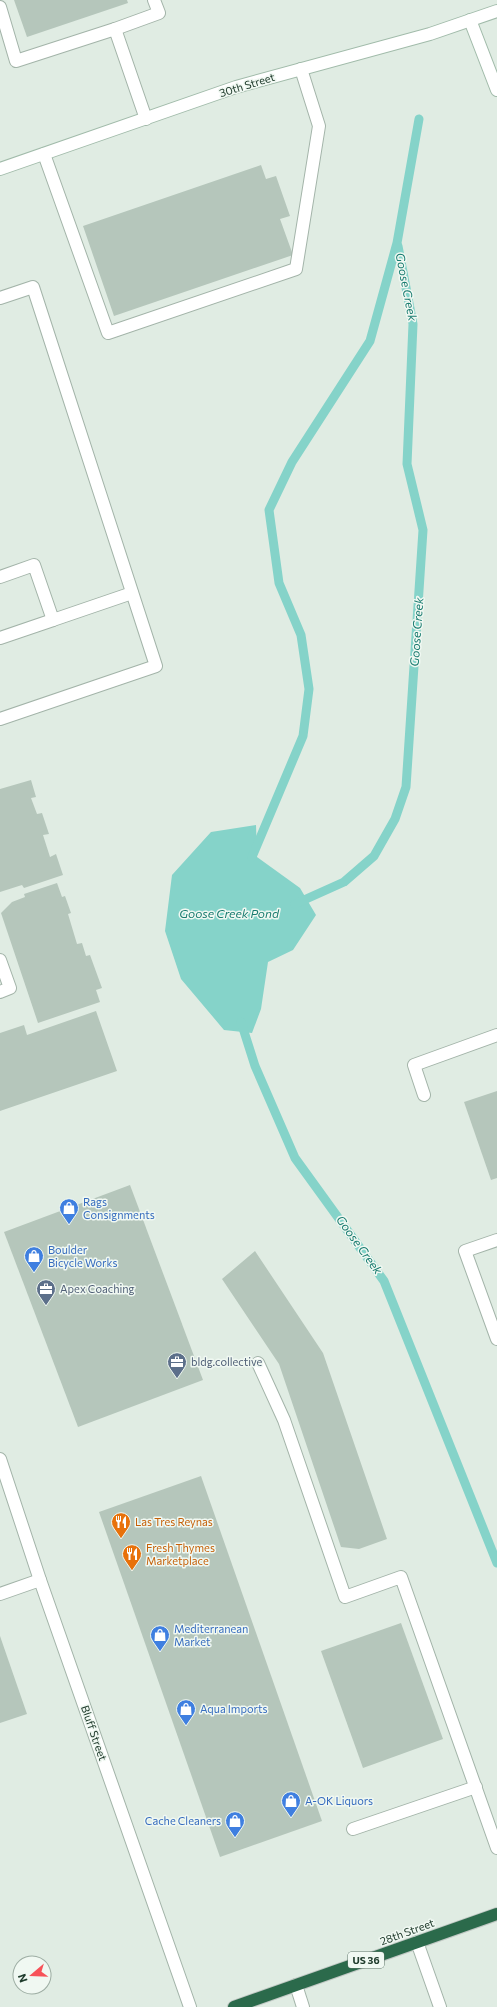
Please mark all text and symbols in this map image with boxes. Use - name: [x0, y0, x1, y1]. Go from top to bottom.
- street label: 30th Street: [217, 70, 277, 99]
- water label: Goose Creek: [394, 252, 421, 323]
- water label: Goose Creek: [407, 596, 425, 667]
- water label: Goose Creek Pond: [179, 906, 280, 920]
- place label: Rags Consignments: [83, 1195, 155, 1221]
- shop icon: Rags Consignments: [58, 1197, 80, 1225]
- water label: Goose Creek: [334, 1212, 386, 1277]
- place label: Boulder Bicycle Works: [48, 1243, 117, 1269]
- shop icon: Boulder Bicycle Works: [23, 1245, 45, 1273]
- office icon: Apex Coaching: [35, 1278, 57, 1306]
- place label: Apex Coaching: [60, 1282, 135, 1295]
- office icon: bldg.collective: [166, 1351, 188, 1379]
- place label: bldg.collective: [191, 1355, 263, 1368]
- restaurant icon: Las Tres Reynas: [110, 1511, 132, 1539]
- place label: Las Tres Reynas: [135, 1515, 213, 1528]
- place label: Fresh Thymes Marketplace: [146, 1541, 215, 1567]
- restaurant icon: Fresh Thymes Marketplace: [121, 1543, 143, 1571]
- place label: Mediterranean Market: [174, 1622, 248, 1648]
- shop icon: Mediterranean Market: [149, 1624, 171, 1652]
- shop icon: Aqua Imports: [175, 1698, 197, 1726]
- place label: Aqua Imports: [200, 1702, 267, 1715]
- street label: Bluff Street: [79, 1703, 110, 1763]
- shop icon: A-OK Liquors: [280, 1790, 302, 1818]
- place label: A-OK Liquors: [305, 1794, 373, 1807]
- shop icon: Cache Cleaners: [224, 1810, 246, 1838]
- place label: Cache Cleaners: [145, 1814, 221, 1827]
- street label: 28th Street: [378, 1916, 436, 1947]
- road number: US 36: [348, 1952, 384, 1968]
- north arrow: [12, 1955, 52, 1995]
- text: N: [15, 1972, 30, 1984]

